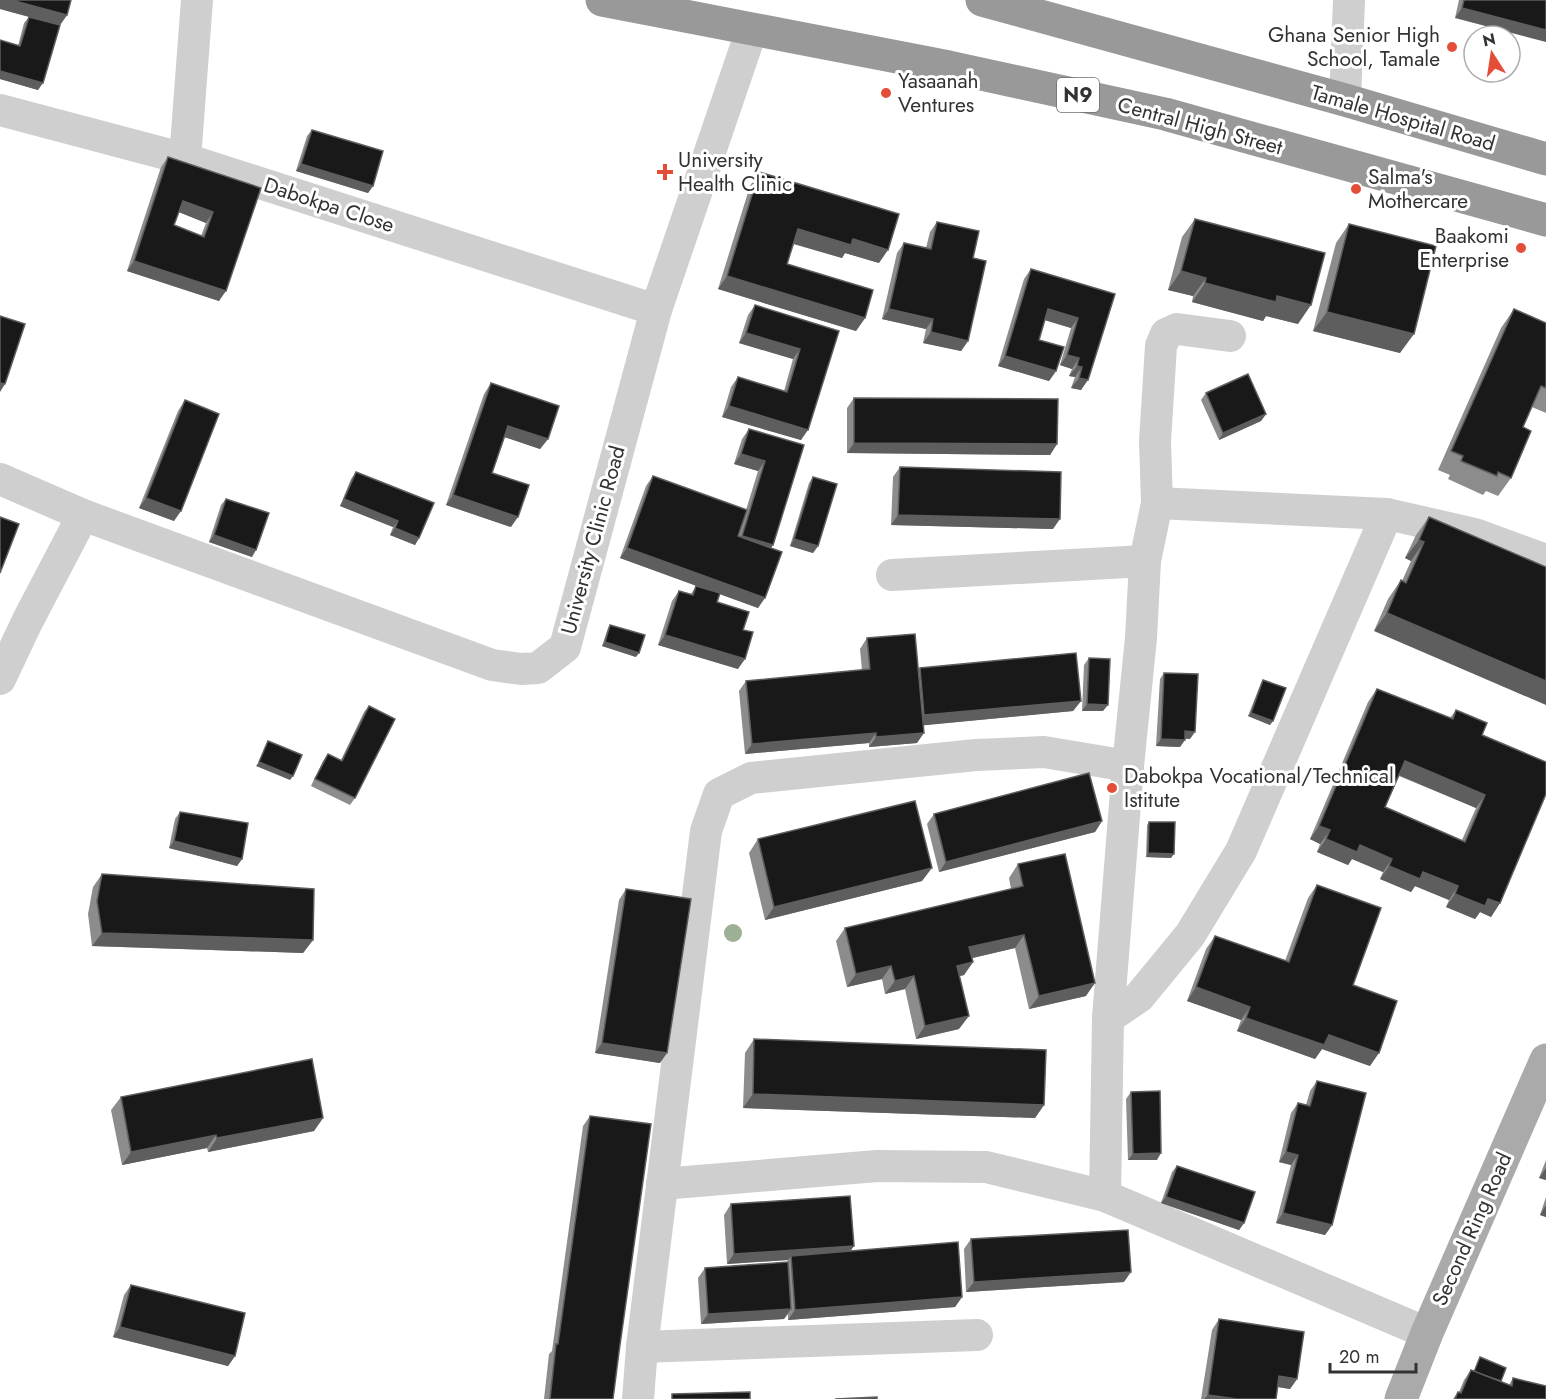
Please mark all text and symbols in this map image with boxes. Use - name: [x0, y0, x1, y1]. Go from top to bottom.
- place label: Ghana Senior High School, Tamale: [1268, 20, 1440, 74]
- north arrow: [1462, 24, 1522, 84]
- text: N: [1480, 27, 1498, 52]
- marker: Ghana Senior High School, Tamale: [1445, 40, 1459, 54]
- place label: Yasaanah Ventures: [898, 66, 979, 120]
- street label: Tamale Hospital Road: [1307, 77, 1499, 159]
- road number: N9: [1057, 78, 1099, 112]
- marker: Yasaanah Ventures: [879, 86, 893, 100]
- street label: Central High Street: [1114, 90, 1286, 162]
- place label: University Health Clinic: [678, 145, 792, 199]
- place label: Salma's Mothercare: [1368, 162, 1468, 216]
- marker: University Health Clinic: [656, 163, 674, 181]
- street label: Dabokpa Close: [260, 170, 398, 240]
- marker: Salma's Mothercare: [1349, 182, 1363, 196]
- place label: Baakomi Enterprise: [1419, 221, 1509, 275]
- marker: Baakomi Enterprise: [1514, 241, 1528, 255]
- street label: University Clinic Road: [553, 442, 633, 638]
- place label: Dabokpa Vocational/Technical Istitute: [1124, 761, 1394, 815]
- marker: Dabokpa Vocational/Technical Istitute: [1105, 781, 1119, 795]
- street label: Second Ring Road: [1425, 1148, 1519, 1310]
- scale bar: [1330, 1336, 1416, 1374]
- text: 20 m: [1339, 1344, 1379, 1370]

